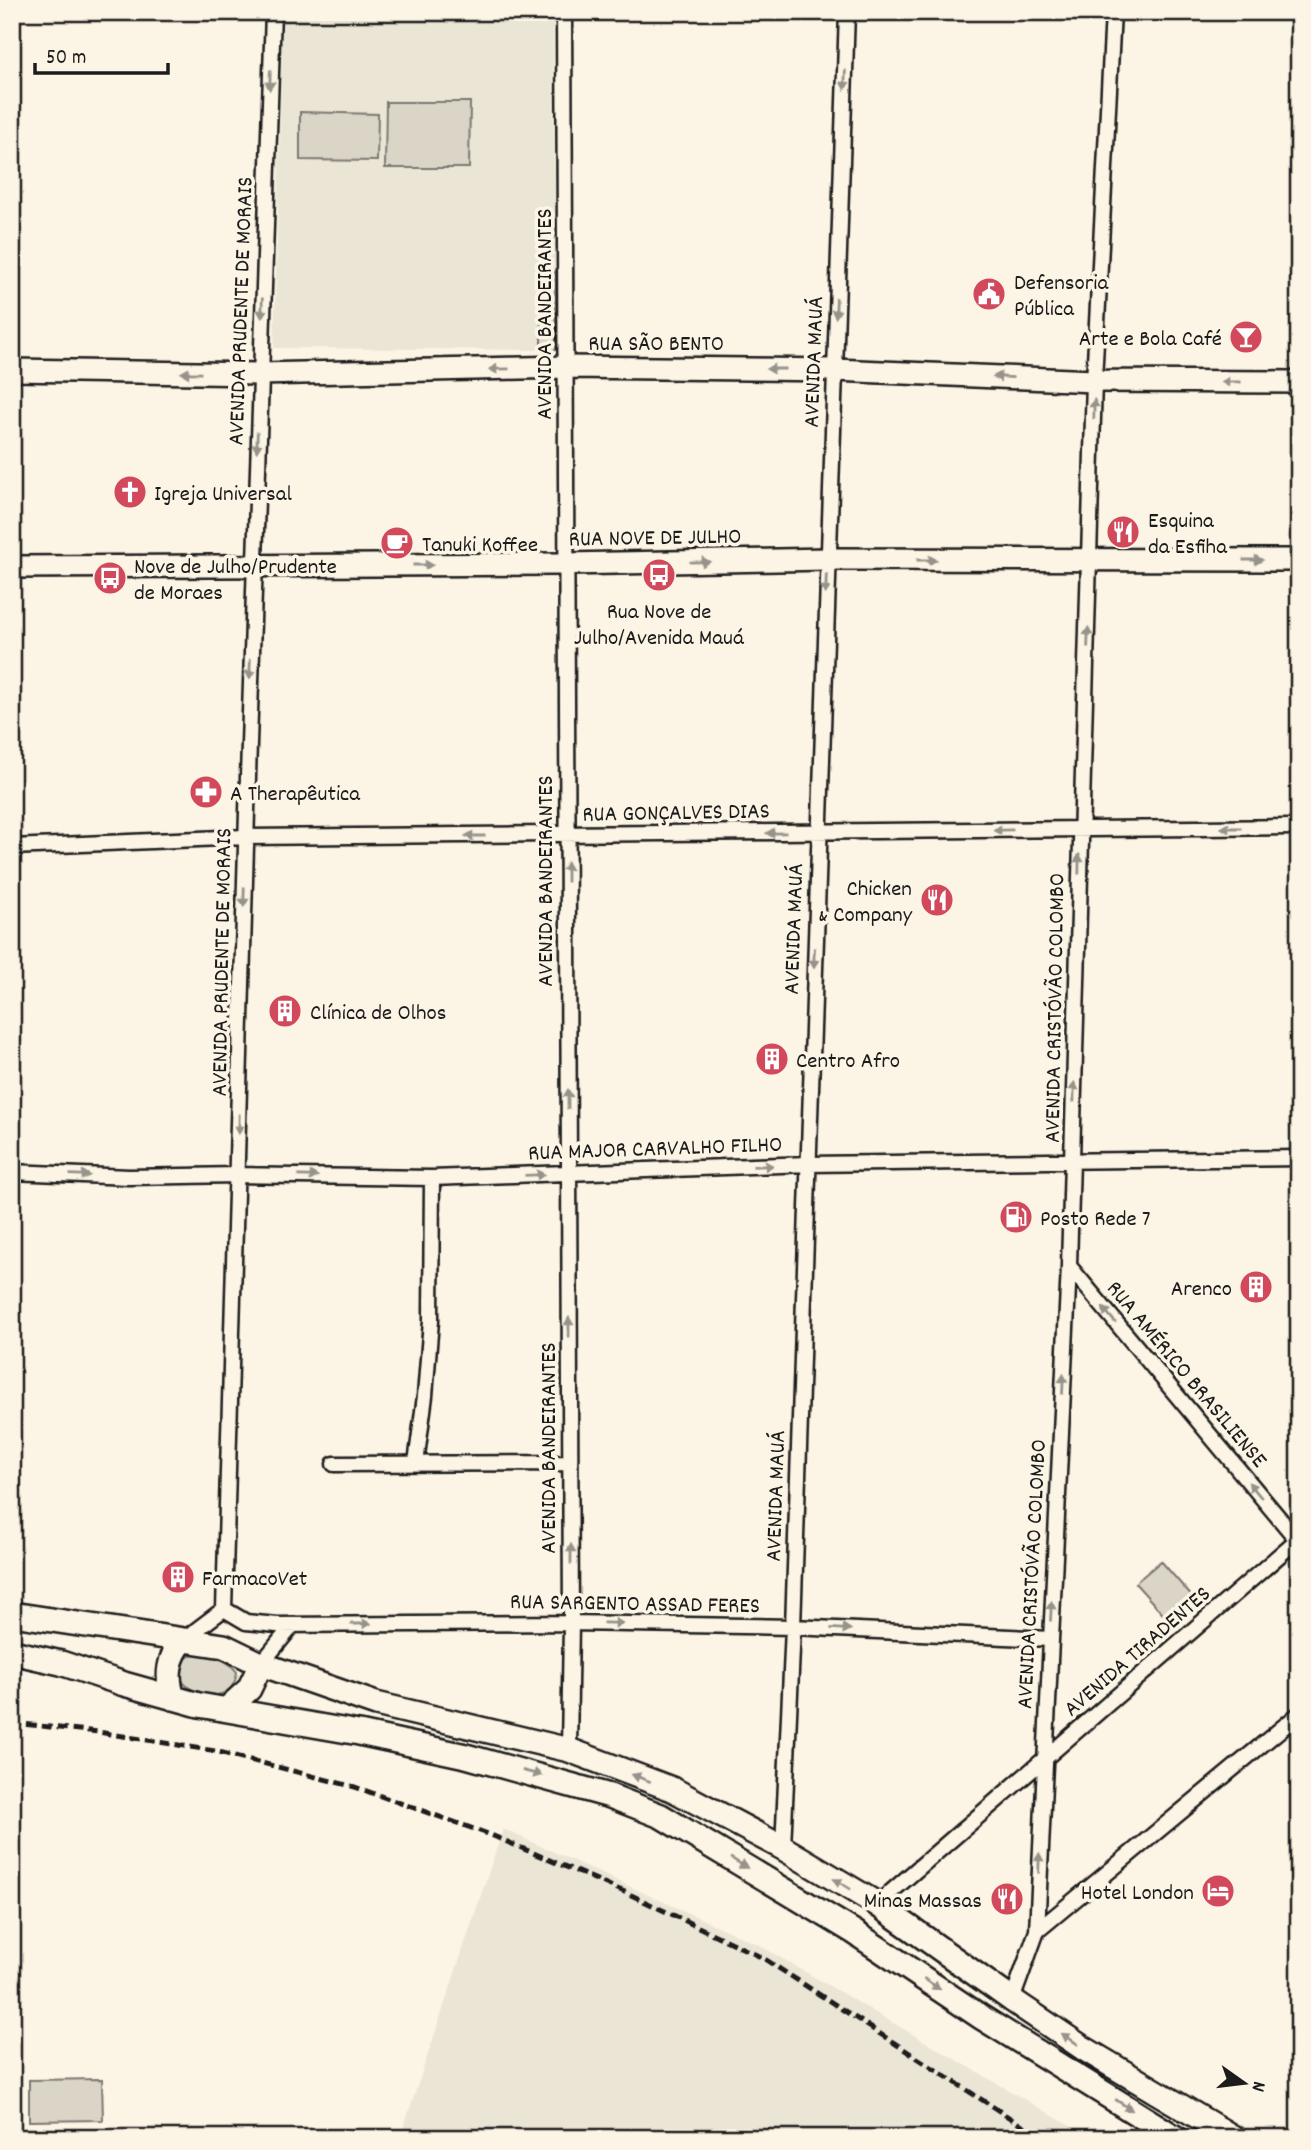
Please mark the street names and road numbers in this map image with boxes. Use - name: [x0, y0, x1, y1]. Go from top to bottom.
- street label: AVENIDA PRUDENTE DE MORAIS: [221, 176, 264, 446]
- street label: AVENIDA BANDEIRANTES: [530, 208, 563, 420]
- street label: AVENIDA MAUÁ: [797, 296, 834, 428]
- street label: RUA SÃO BENTO: [588, 329, 724, 362]
- street label: RUA NOVE DE JULHO: [568, 521, 742, 558]
- street label: AVENIDA BANDEIRANTES: [531, 775, 564, 987]
- street label: RUA GONÇALVES DIAS: [582, 796, 770, 833]
- street label: AVENIDA PRUDENTE DE MORAIS: [205, 827, 242, 1097]
- street label: AVENIDA MAUÁ: [777, 863, 814, 995]
- street label: AVENIDA CRISTÓVÃO COLOMBO: [1038, 873, 1075, 1143]
- street label: RUA MAJOR CARVALHO FILHO: [527, 1130, 783, 1171]
- street label: RUA AMÉRICO BRASILIENSE: [1097, 1274, 1274, 1477]
- street label: AVENIDA BANDEIRANTES: [534, 1342, 567, 1554]
- street label: AVENIDA MAUÁ: [759, 1430, 796, 1562]
- street label: AVENIDA CRISTÓVÃO COLOMBO: [1010, 1439, 1057, 1710]
- street label: AVENIDA TIRADENTES: [1057, 1579, 1219, 1726]
- street label: RUA SARGENTO ASSAD FERES: [510, 1587, 760, 1624]

